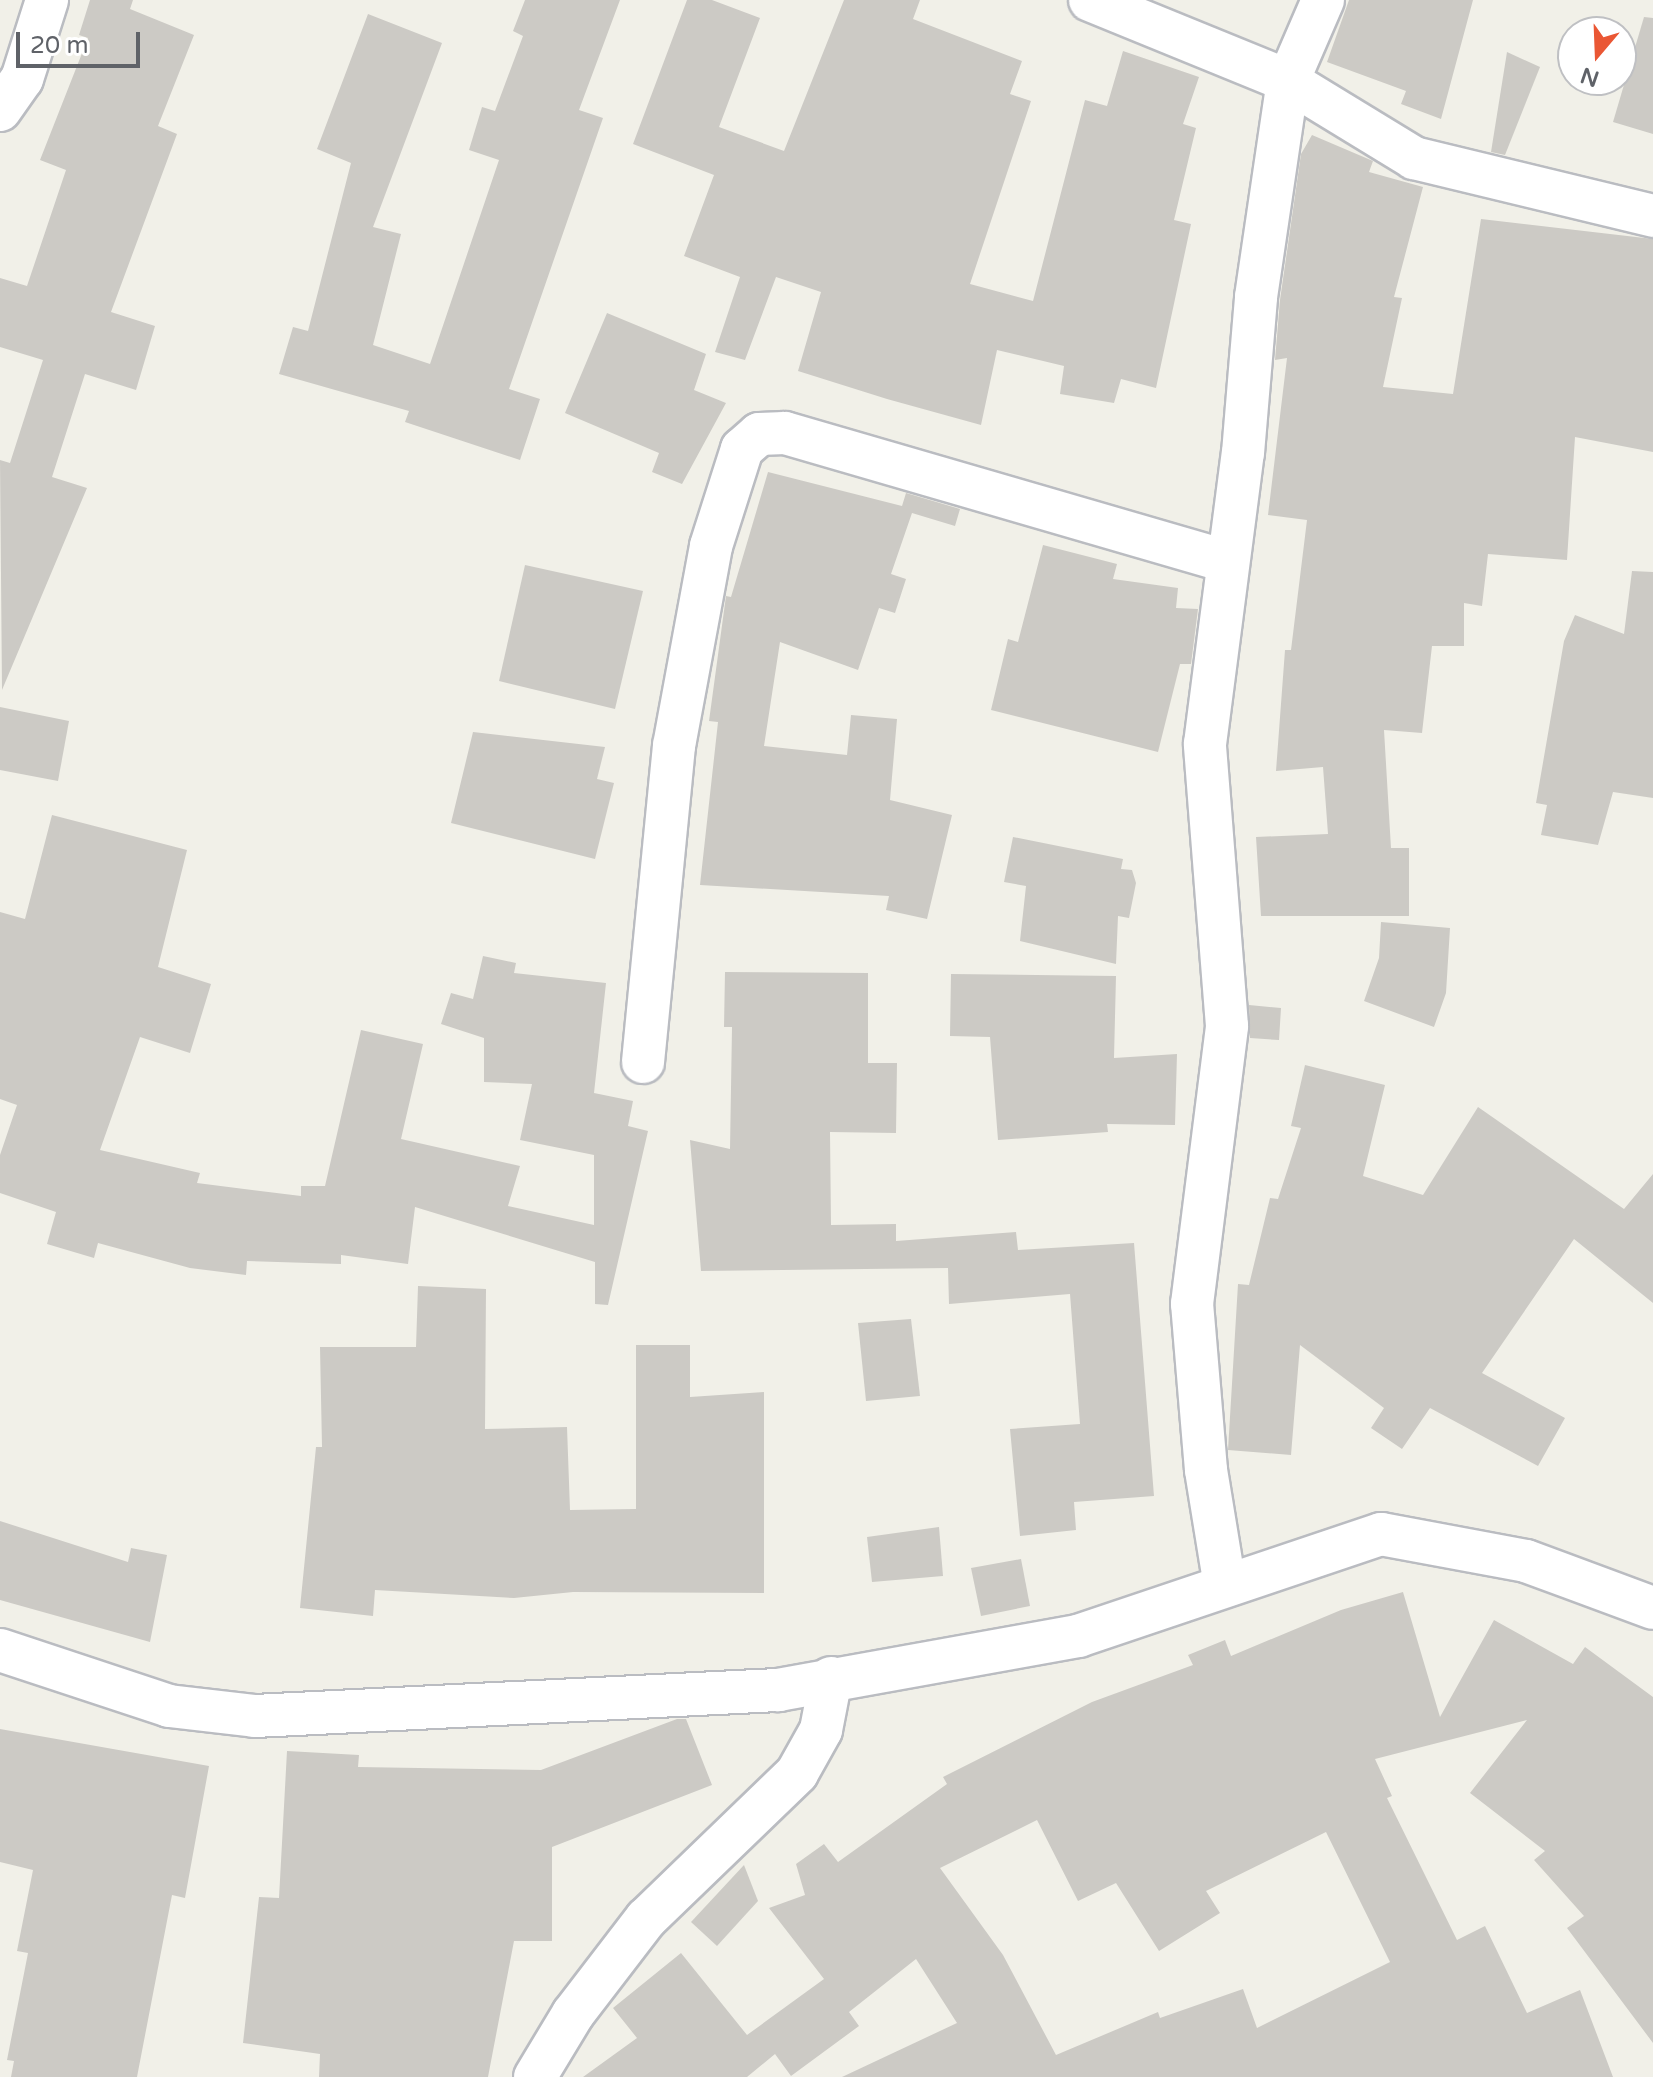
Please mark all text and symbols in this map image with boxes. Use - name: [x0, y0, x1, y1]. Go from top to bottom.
- scale bar: [20, 16, 144, 66]
- north arrow: [1557, 16, 1637, 96]
- text: 20 m: [30, 31, 88, 60]
- text: N: [1577, 62, 1602, 92]

